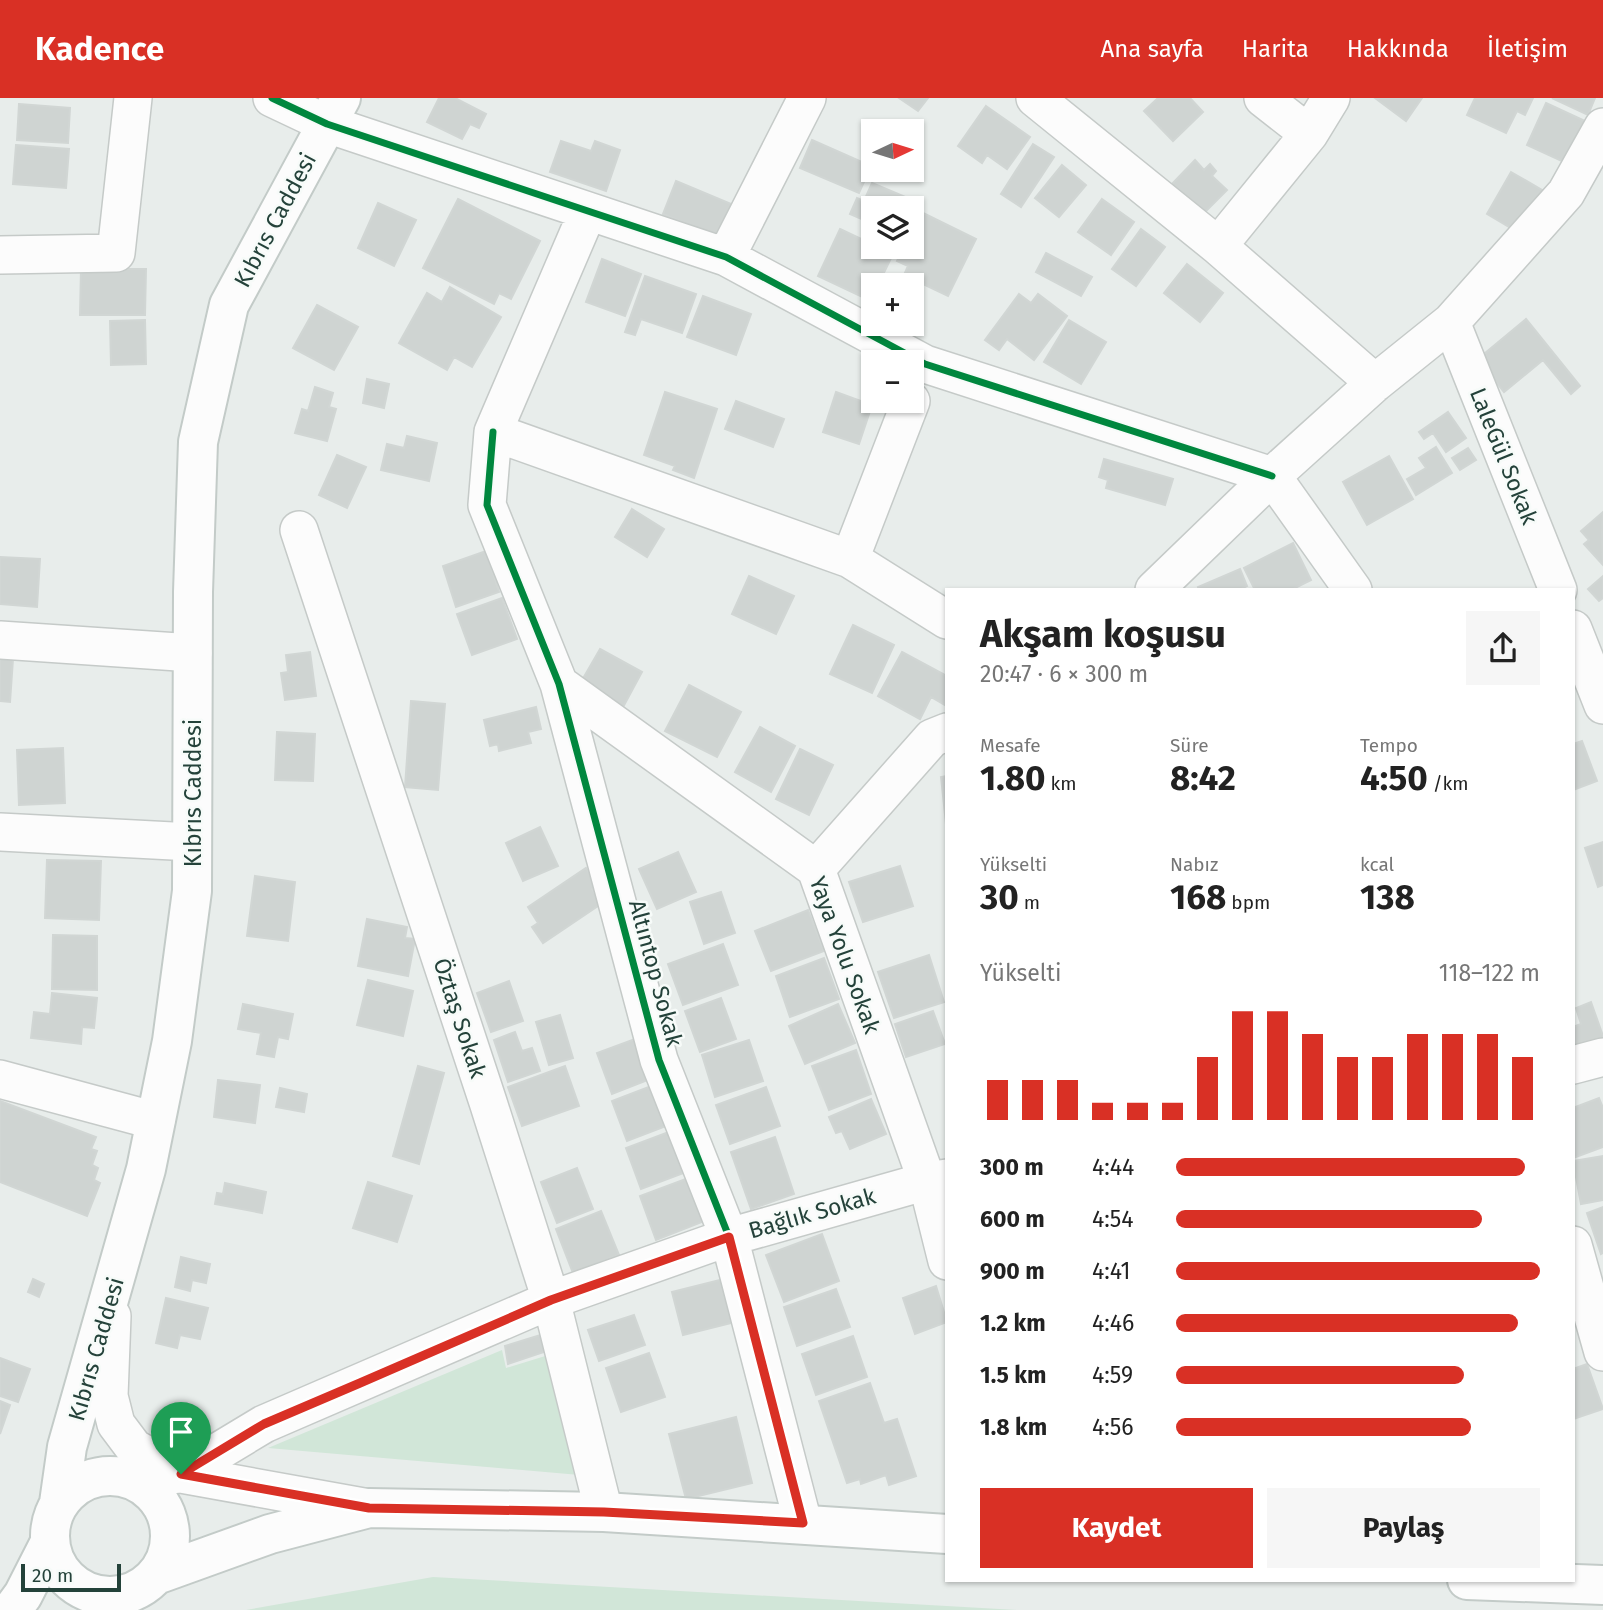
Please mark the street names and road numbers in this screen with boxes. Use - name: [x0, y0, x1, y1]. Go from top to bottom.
- street label: Kıbrıs Caddesi: [228, 148, 322, 292]
- street label: LaleGül Sokak: [1464, 383, 1544, 529]
- street label: Kıbrıs Caddesi: [179, 719, 207, 867]
- street label: Yaya Yolu Sokak: [804, 873, 886, 1038]
- street label: Altıntop Sokak: [623, 896, 689, 1050]
- street label: Öztaş Sokak: [427, 954, 493, 1082]
- street label: Bağlık Sokak: [745, 1181, 879, 1245]
- street label: Kıbrıs Caddesi: [62, 1274, 130, 1424]

